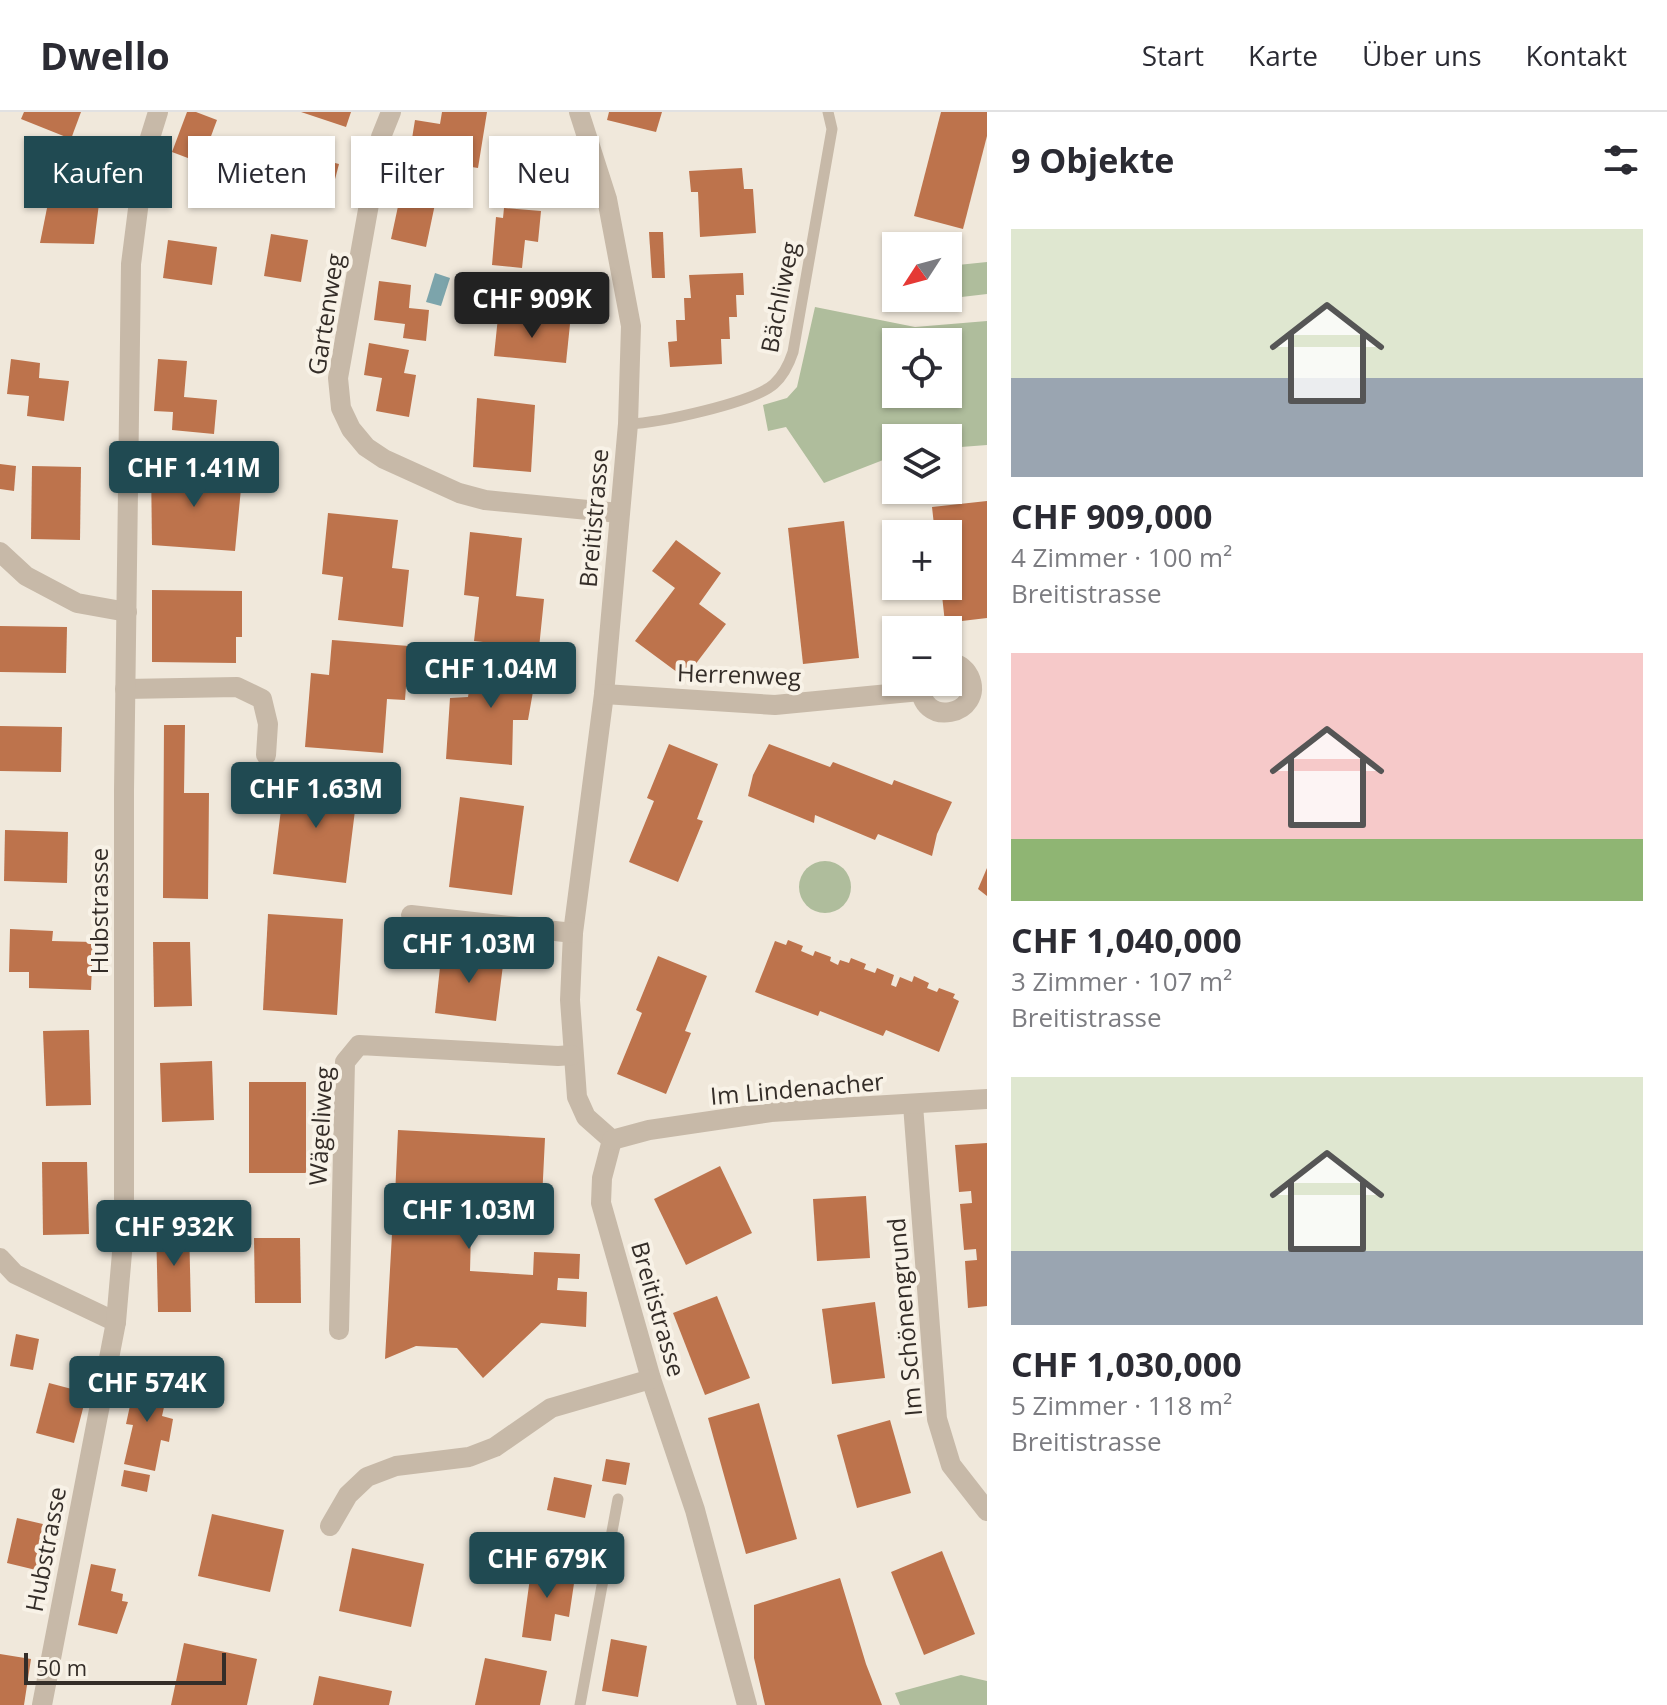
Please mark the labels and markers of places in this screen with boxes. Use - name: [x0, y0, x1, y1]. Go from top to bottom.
- pin: CHF 909K: [449, 272, 615, 340]
- pin: CHF 1.41M: [102, 441, 286, 509]
- pin: CHF 1.04M: [399, 642, 583, 710]
- pin: CHF 1.63M: [224, 762, 408, 830]
- pin: CHF 1.03M: [377, 917, 561, 985]
- pin: CHF 1.03M: [377, 1183, 561, 1251]
- pin: CHF 932K: [91, 1200, 257, 1268]
- pin: CHF 574K: [64, 1356, 230, 1424]
- pin: CHF 679K: [464, 1532, 630, 1600]

